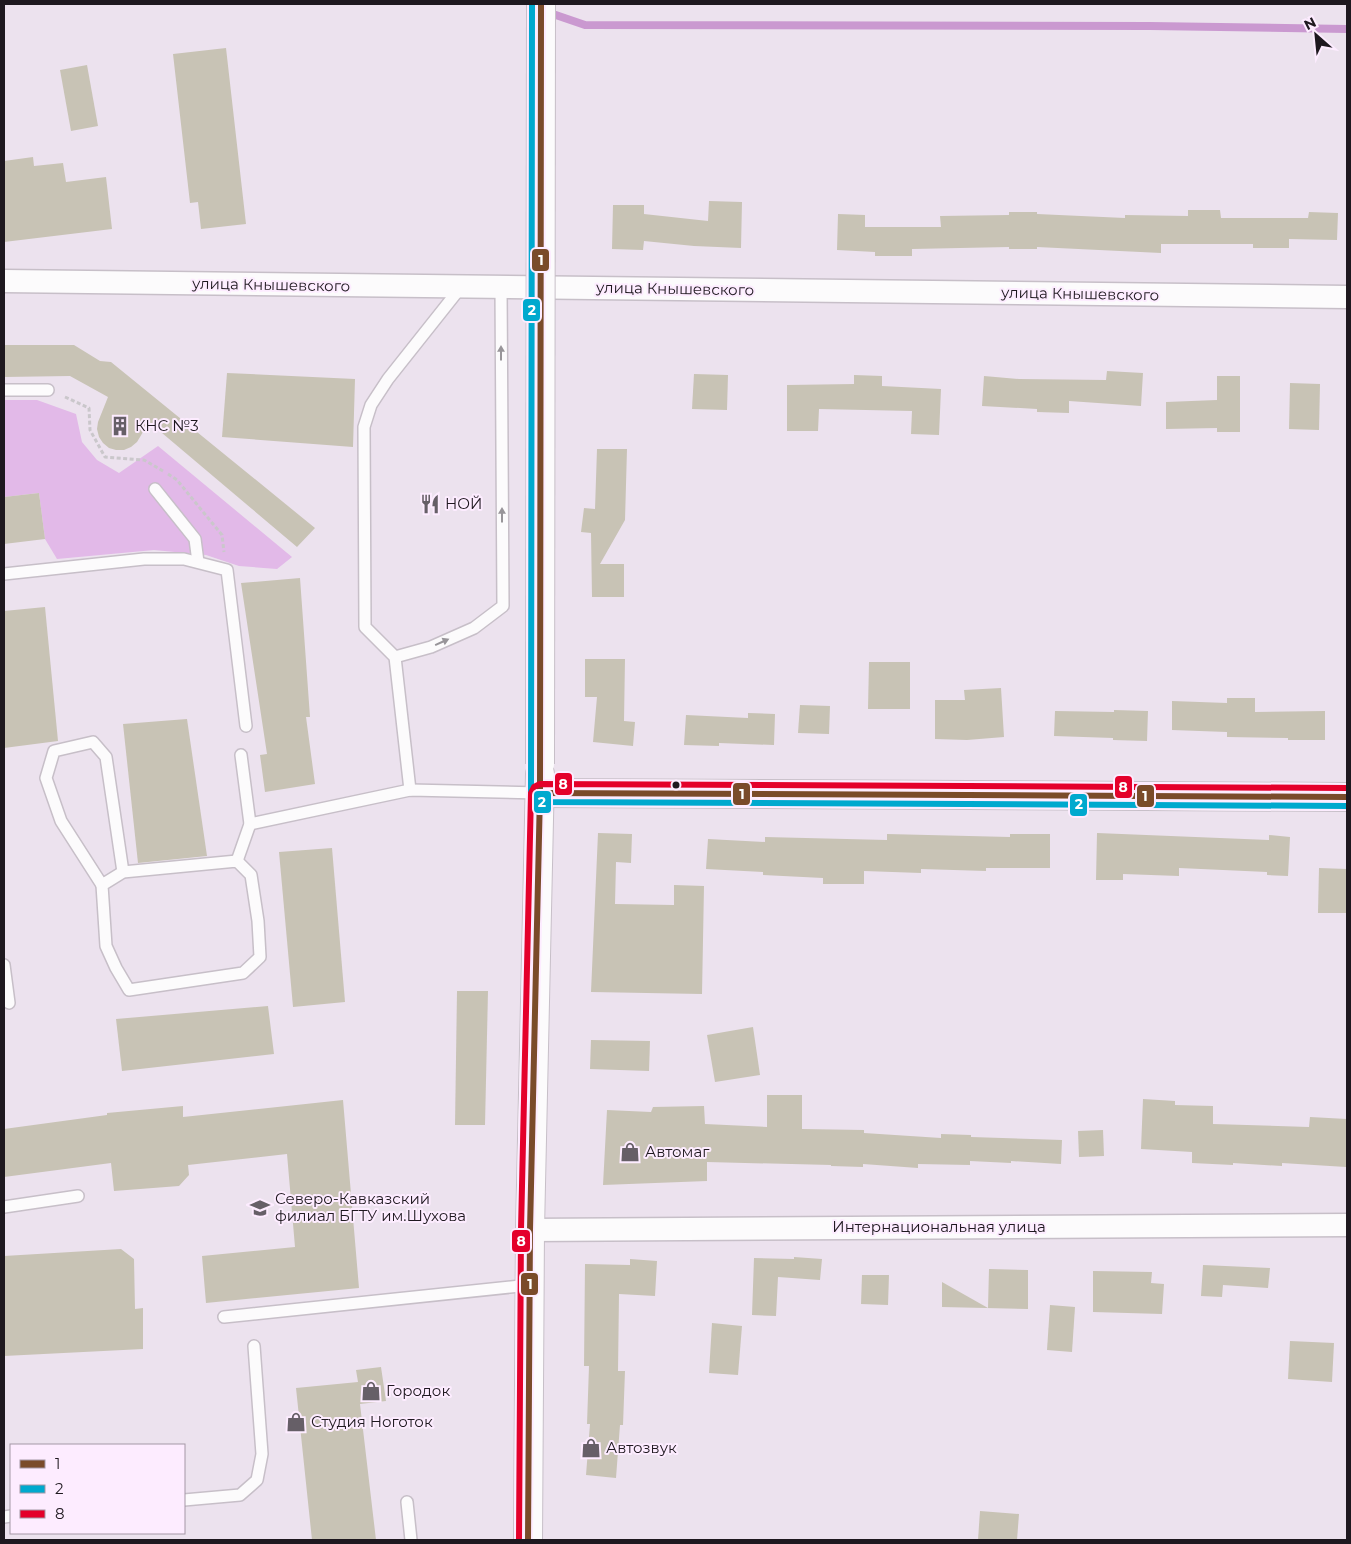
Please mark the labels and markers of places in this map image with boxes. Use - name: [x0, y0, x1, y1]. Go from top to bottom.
- building icon: КНС №3: [109, 415, 131, 437]
- place label: КНС №3: [135, 416, 199, 435]
- restaurant icon: НОЙ: [419, 493, 441, 515]
- place label: НОЙ: [445, 494, 482, 513]
- unlabelled marker: [671, 780, 681, 790]
- shop icon: Автомаг: [619, 1141, 641, 1163]
- place label: Автомаг: [645, 1142, 710, 1161]
- place label: Северо-Кавказский филиал БГТУ им.Шухова: [275, 1189, 466, 1225]
- school or university icon: Северо-Кавказский филиал БГТУ им.Шухова: [249, 1197, 271, 1219]
- shop icon: Городок: [360, 1380, 382, 1402]
- place label: Городок: [386, 1381, 450, 1400]
- shop icon: Студия Ноготок: [285, 1411, 307, 1433]
- place label: Студия Ноготок: [311, 1412, 433, 1431]
- shop icon: Автозвук: [580, 1437, 602, 1459]
- place label: Автозвук: [606, 1438, 677, 1457]

